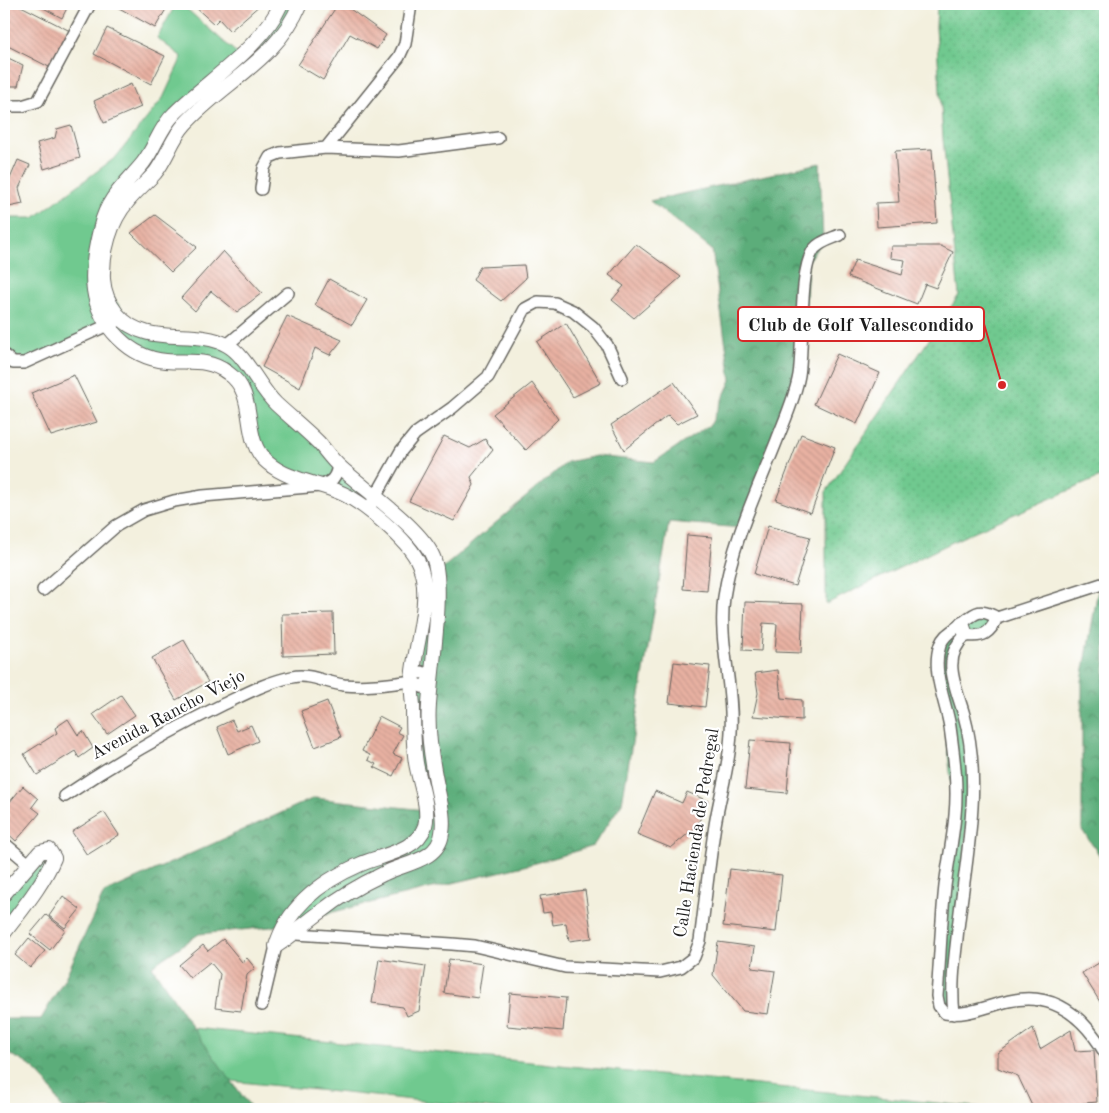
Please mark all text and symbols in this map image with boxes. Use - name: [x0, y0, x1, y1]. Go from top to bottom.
- callout: Club de Golf Vallescondido: [738, 307, 984, 341]
- text: Club de Golf Vallescondido: [748, 317, 974, 336]
- street label: Avenida Rancho Viejo: [88, 667, 248, 763]
- street label: Calle Hacienda de Pedregal: [672, 727, 722, 939]

